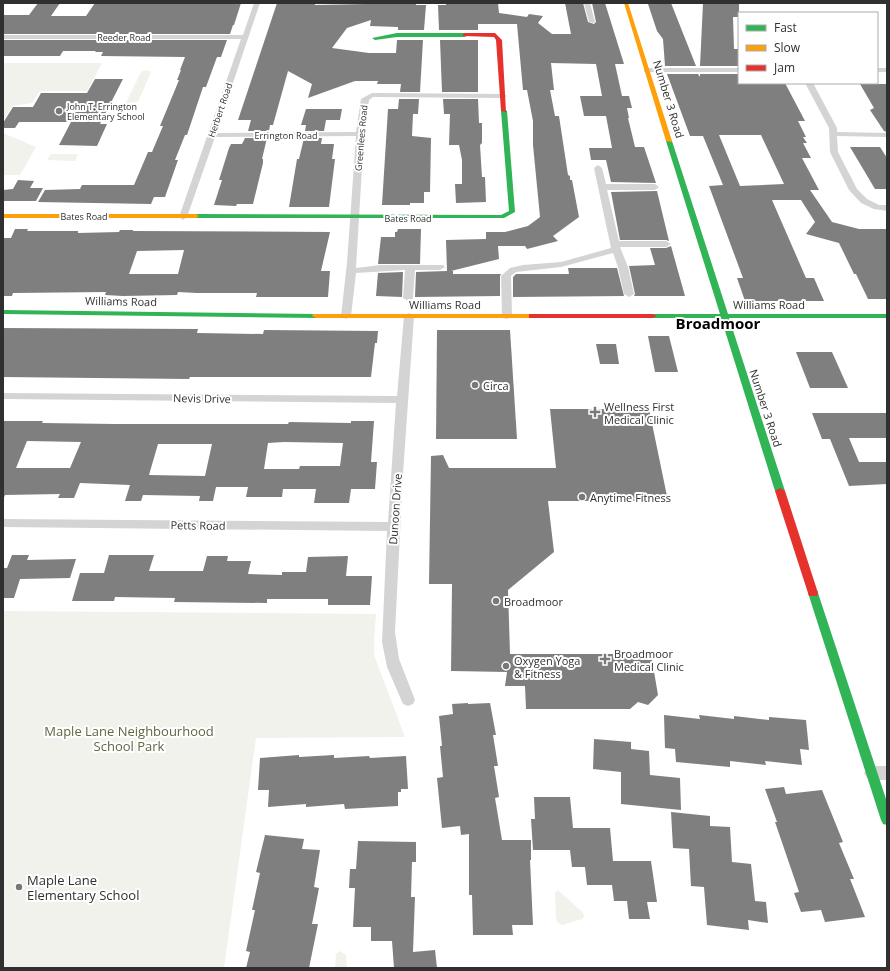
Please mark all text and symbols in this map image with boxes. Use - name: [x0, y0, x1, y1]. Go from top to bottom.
- legend: [738, 12, 878, 84]
- text: Fast: [774, 19, 797, 36]
- street label: Reeder Road: [97, 31, 151, 44]
- text: Slow: [774, 39, 801, 56]
- street label: Number 3 Road: [650, 58, 688, 140]
- text: Jam: [773, 59, 795, 76]
- street label: Herbert Road: [205, 81, 235, 139]
- place label: John T. Errington Elementary School: [66, 100, 145, 123]
- street label: Greenlees Road: [352, 104, 370, 172]
- marker: John T. Errington Elementary School: [54, 106, 64, 116]
- street label: Errington Road: [255, 129, 318, 142]
- street label: Bates Road: [60, 210, 108, 223]
- street label: Bates Road: [384, 212, 432, 225]
- street label: Williams Road: [85, 293, 157, 309]
- street label: Williams Road: [409, 297, 481, 312]
- street label: Williams Road: [733, 297, 805, 312]
- district label: Broadmoor: [676, 313, 761, 333]
- street label: Number 3 Road: [746, 367, 786, 449]
- place label: Circa: [483, 378, 509, 393]
- marker: Circa: [470, 380, 480, 390]
- street label: Nevis Drive: [173, 390, 231, 406]
- place label: Wellness First Medical Clinic: [604, 399, 674, 427]
- marker: Wellness First Medical Clinic: [589, 406, 601, 418]
- street label: Dunoon Drive: [385, 473, 405, 545]
- place label: Anytime Fitness: [590, 490, 671, 505]
- marker: Anytime Fitness: [577, 492, 587, 502]
- street label: Petts Road: [170, 517, 226, 533]
- place label: Broadmoor: [504, 594, 563, 609]
- marker: Broadmoor: [491, 596, 501, 606]
- place label: Broadmoor Medical Clinic: [614, 646, 684, 674]
- place label: Oxygen Yoga & Fitness: [514, 653, 580, 681]
- marker: Broadmoor Medical Clinic: [599, 653, 611, 665]
- marker: Oxygen Yoga & Fitness: [501, 661, 511, 671]
- park label: Maple Lane Neighbourhood School Park: [44, 722, 214, 755]
- place label: Maple Lane Elementary School: [27, 871, 139, 904]
- marker: Maple Lane Elementary School: [14, 882, 24, 892]

